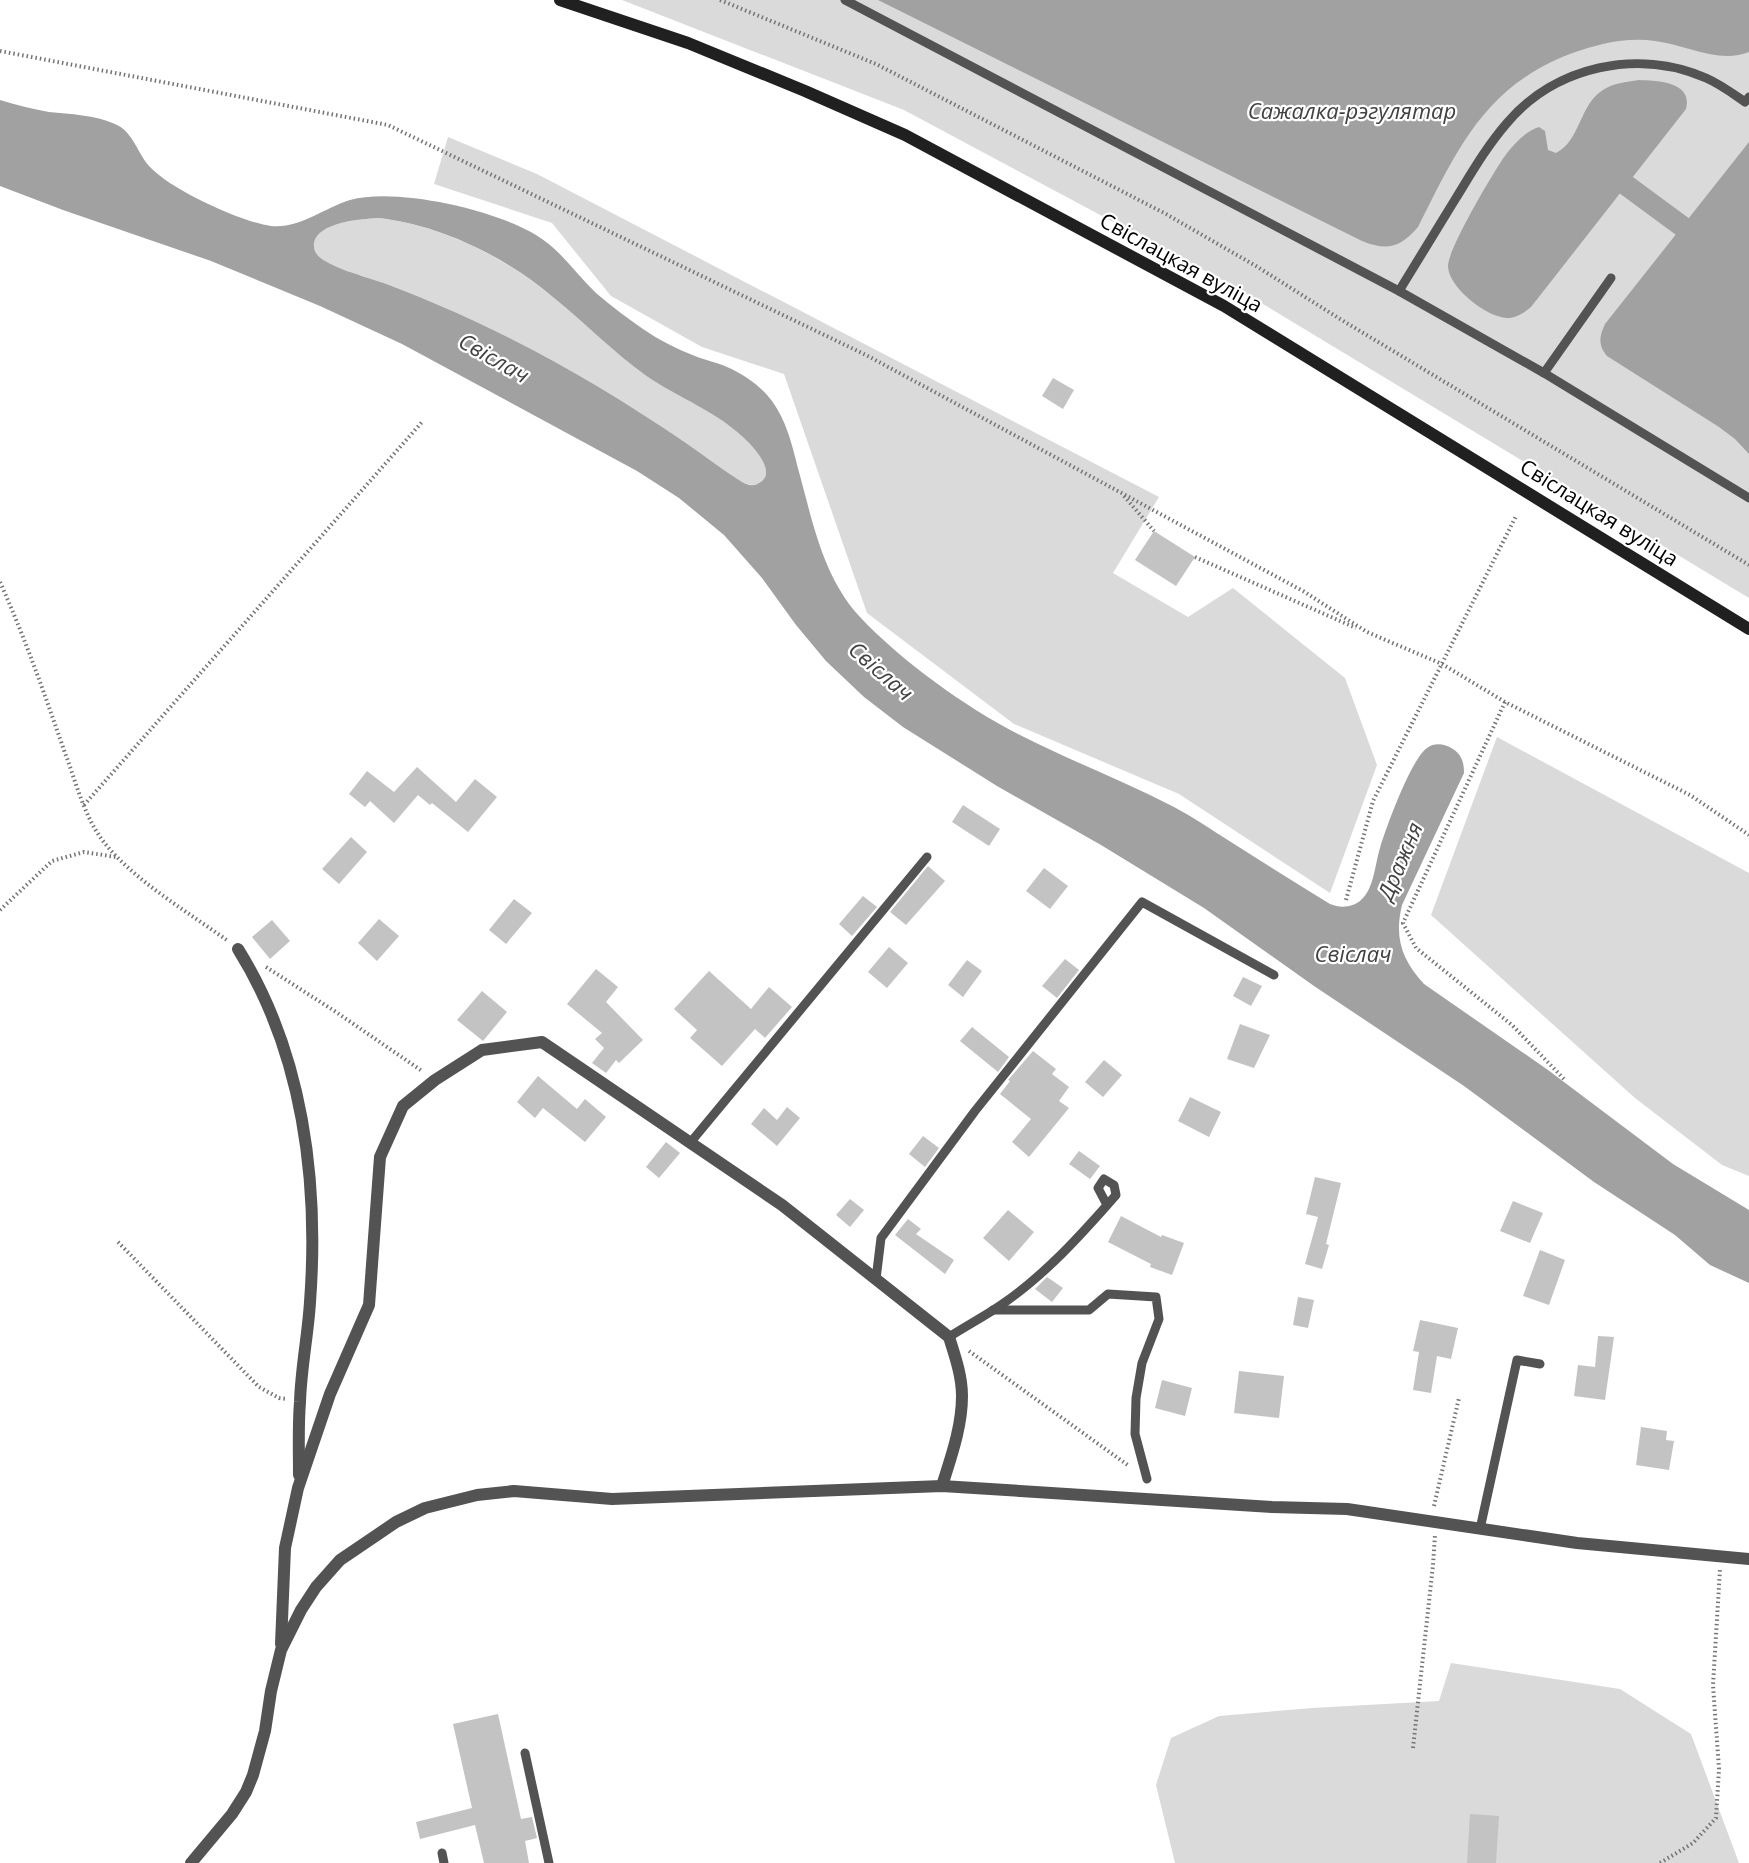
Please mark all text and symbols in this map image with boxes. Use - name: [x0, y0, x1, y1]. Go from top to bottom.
- water label: Сажалка-рэгулятар: [1248, 95, 1456, 125]
- street label: Свіслацкая вуліца: [1095, 206, 1268, 318]
- water label: Свіслач: [454, 325, 535, 389]
- street label: Свіслацкая вуліца: [1515, 452, 1684, 572]
- water label: Свіслач: [843, 634, 920, 707]
- water label: Дражня: [1368, 817, 1429, 906]
- water label: Свіслач: [1315, 938, 1391, 968]

